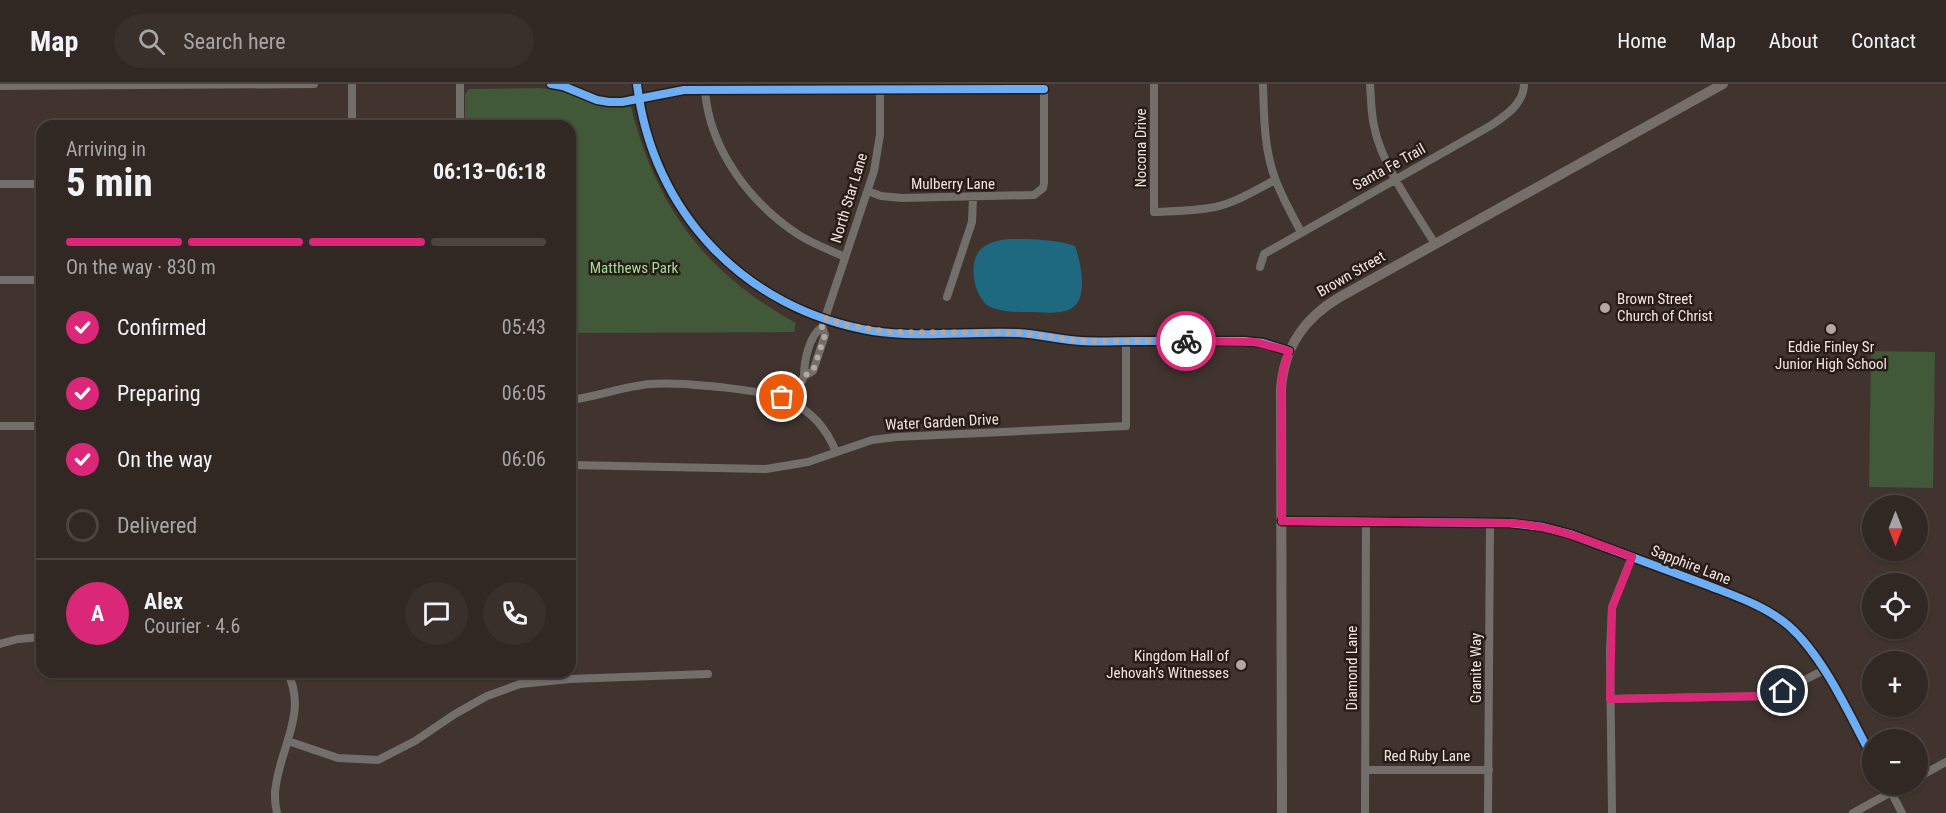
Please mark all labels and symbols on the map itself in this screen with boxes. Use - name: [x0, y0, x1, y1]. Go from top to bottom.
- street label: Nocona Drive: [1132, 108, 1150, 188]
- street label: Santa Fe Trail: [1350, 140, 1428, 194]
- street label: North Star Lane: [827, 151, 871, 245]
- street label: Mulberry Lane: [911, 175, 995, 193]
- street label: Brown Street: [1314, 247, 1388, 301]
- park label: Matthews Park: [590, 259, 678, 277]
- place label: Brown Street Church of Christ: [1617, 290, 1713, 325]
- marker: Brown Street Church of Christ: [1598, 301, 1612, 315]
- courier: [1156, 311, 1216, 371]
- marker: Eddie Finley Sr Junior High School: [1824, 322, 1838, 336]
- place label: Eddie Finley Sr Junior High School: [1775, 338, 1887, 373]
- pin: [756, 371, 807, 422]
- street label: Water Garden Drive: [885, 410, 999, 434]
- north arrow: [1862, 495, 1928, 561]
- street label: Sapphire Lane: [1649, 542, 1733, 588]
- street label: Diamond Lane: [1343, 626, 1361, 710]
- street label: Granite Way: [1467, 633, 1485, 703]
- place label: Kingdom Hall of Jehovah’s Witnesses: [1106, 647, 1229, 682]
- marker: Kingdom Hall of Jehovah’s Witnesses: [1234, 658, 1248, 672]
- pin: [1757, 665, 1808, 716]
- street label: Red Ruby Lane: [1384, 747, 1470, 765]

